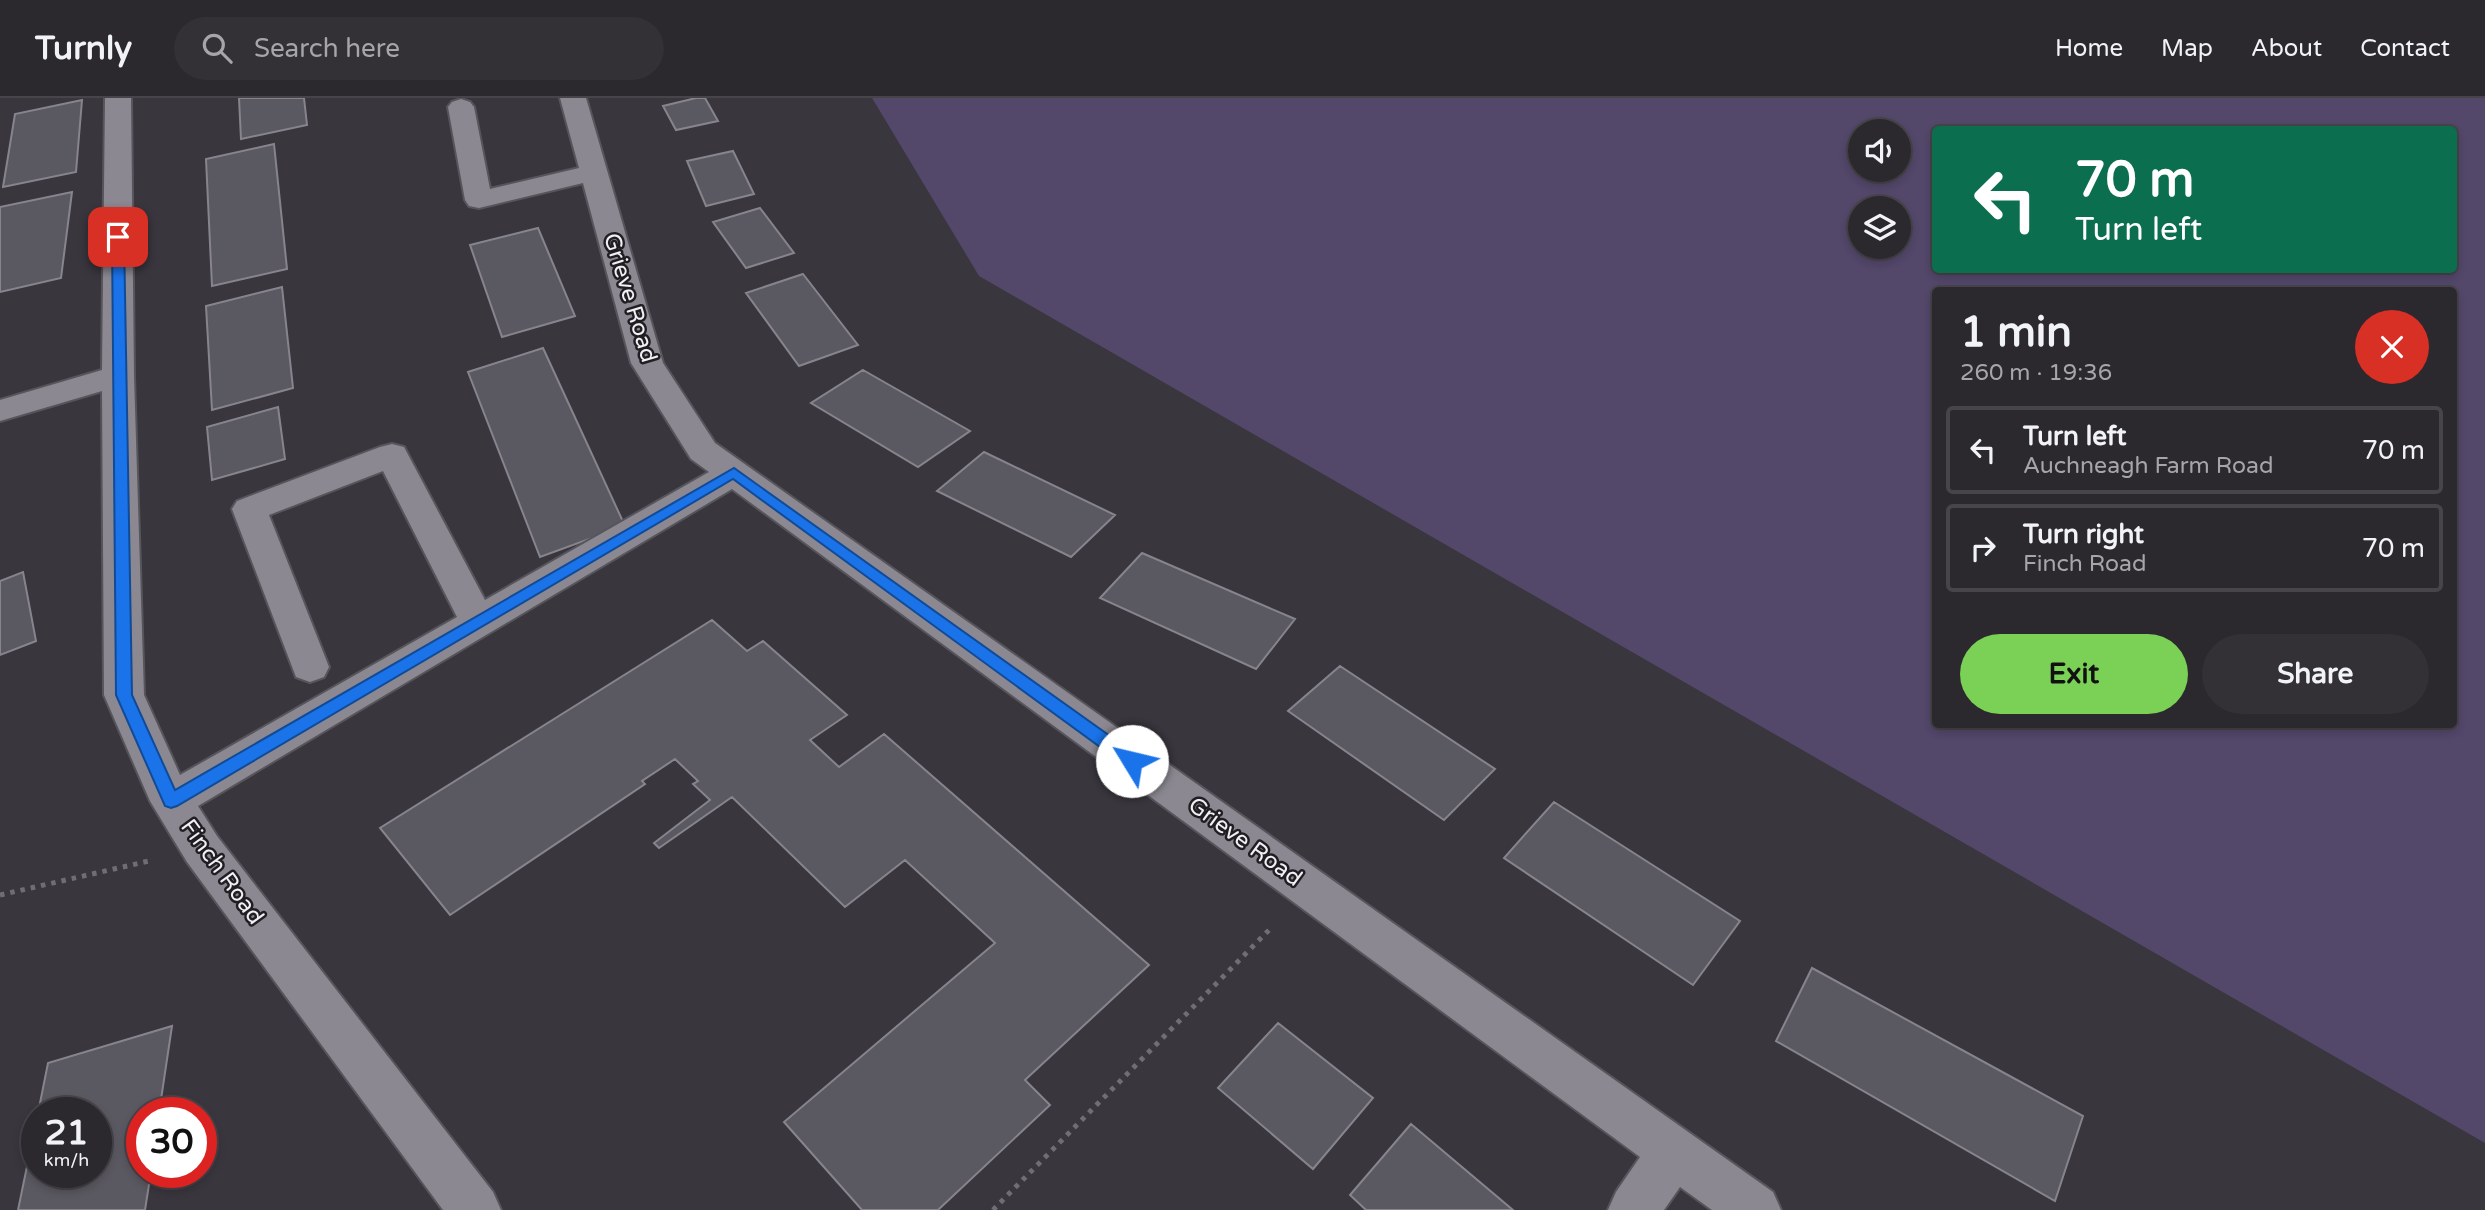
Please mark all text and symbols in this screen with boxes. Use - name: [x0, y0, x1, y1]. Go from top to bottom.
- search box: [174, 17, 664, 80]
- text: Turnly: [35, 29, 132, 68]
- icon: search: [198, 29, 236, 67]
- text: Search here: [254, 33, 400, 64]
- text: Home: [2055, 34, 2123, 63]
- text: Map: [2161, 34, 2213, 63]
- text: About: [2251, 34, 2322, 63]
- text: Contact: [2360, 34, 2450, 63]
- map controls: [1848, 119, 1911, 259]
- button: sound: [1848, 119, 1911, 182]
- text: 70 m: [2075, 151, 2194, 210]
- icon: left: [1960, 154, 2051, 245]
- button: layers: [1848, 196, 1911, 259]
- pin: [88, 207, 148, 267]
- text: Turn left: [2075, 211, 2202, 249]
- icon: arrive: [99, 218, 137, 256]
- street label: Grieve Road: [597, 230, 663, 366]
- text: 1 min: [1960, 307, 2072, 358]
- button: close: [2355, 310, 2429, 384]
- text: 260 m · 19:36: [1960, 359, 2112, 387]
- text: Turn left: [2023, 421, 2126, 452]
- icon: left: [1964, 431, 2002, 469]
- text: 70 m: [2362, 435, 2425, 466]
- text: Auchneagh Farm Road: [2023, 452, 2273, 480]
- text: Turn right: [2023, 519, 2144, 550]
- icon: right: [1964, 529, 2002, 567]
- text: 70 m: [2362, 533, 2425, 564]
- text: Finch Road: [2023, 550, 2147, 578]
- button: Exit: [1960, 634, 2188, 714]
- button: Share: [2202, 634, 2429, 714]
- position arrow: [1095, 724, 1169, 798]
- street label: Grieve Road: [1183, 791, 1307, 893]
- street label: Finch Road: [174, 814, 270, 930]
- speed limit sign: 30: [126, 1097, 217, 1188]
- text: 21: [45, 1112, 88, 1154]
- text: km/h: [44, 1149, 89, 1171]

